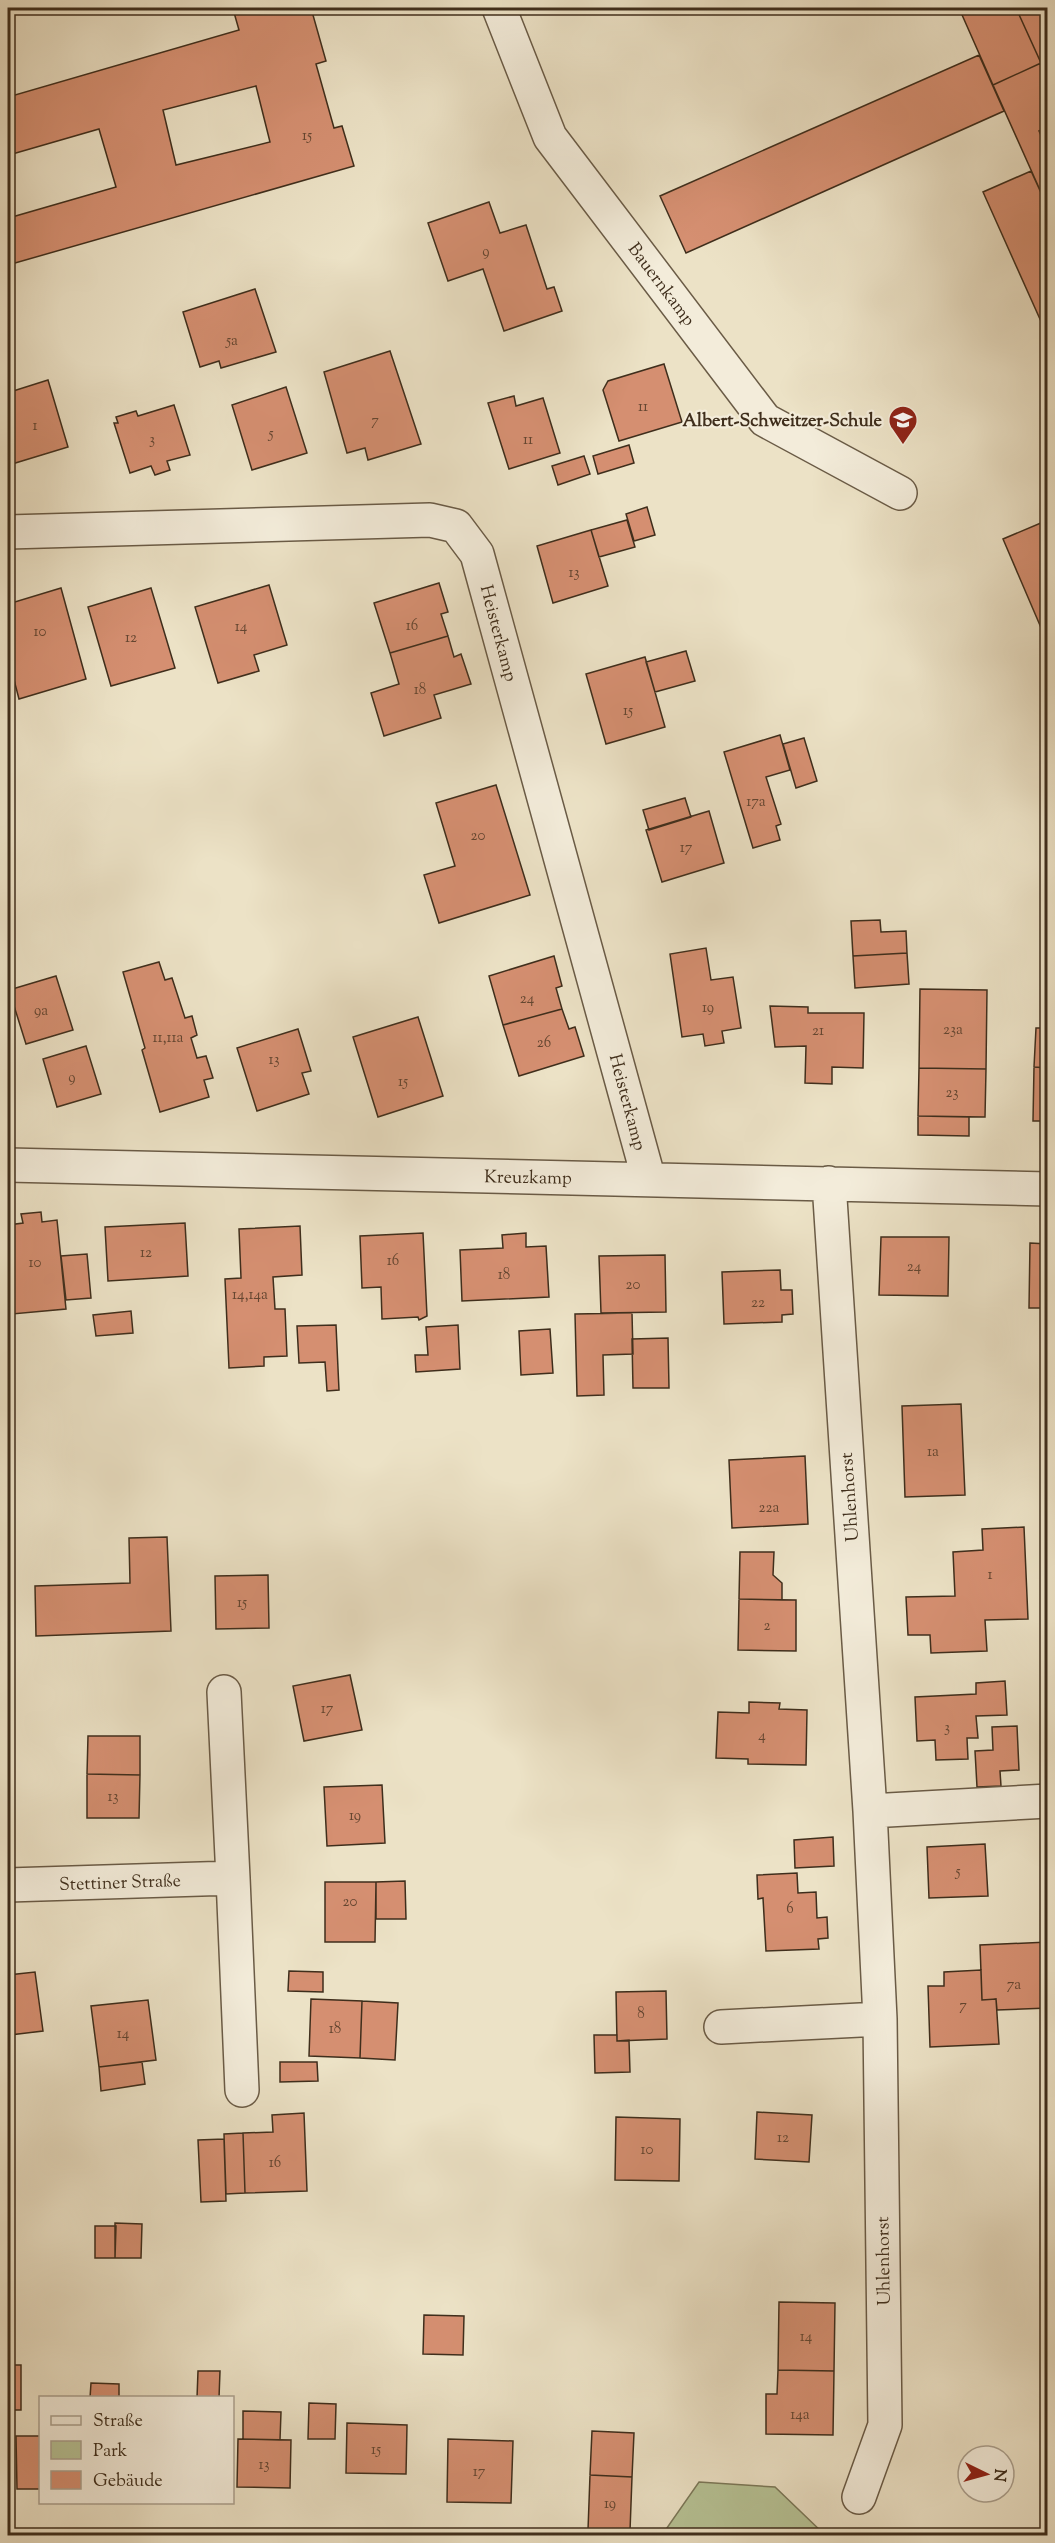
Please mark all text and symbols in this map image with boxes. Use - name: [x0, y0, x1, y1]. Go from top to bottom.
- house number: 15: [302, 126, 312, 147]
- street label: Bauernkamp: [620, 238, 700, 332]
- house number: 9: [482, 242, 490, 263]
- house number: 5a: [225, 331, 238, 352]
- house number: 11: [638, 397, 648, 418]
- school or university icon: Albert-Schweitzer-Schule: [887, 404, 919, 446]
- place label: Albert-Schweitzer-Schule: [682, 409, 883, 435]
- house number: 7: [371, 411, 379, 432]
- house number: 1: [32, 416, 38, 437]
- house number: 5: [267, 424, 274, 445]
- house number: 3: [149, 430, 155, 451]
- house number: 11: [523, 430, 533, 451]
- house number: 13: [568, 563, 580, 584]
- street label: Heisterkamp: [472, 582, 522, 685]
- house number: 16: [406, 616, 418, 637]
- house number: 14: [235, 617, 248, 638]
- house number: 10: [34, 622, 47, 643]
- house number: 12: [125, 628, 137, 649]
- house number: 18: [414, 680, 426, 701]
- house number: 15: [623, 701, 633, 722]
- house number: 17a: [746, 792, 766, 813]
- house number: 20: [471, 826, 486, 847]
- house number: 17: [680, 838, 693, 859]
- house number: 24: [520, 989, 535, 1010]
- house number: 19: [702, 998, 714, 1019]
- house number: 9a: [34, 1001, 48, 1022]
- house number: 23a: [943, 1020, 963, 1041]
- house number: 21: [812, 1021, 824, 1042]
- house number: 11,11a: [152, 1028, 184, 1049]
- house number: 26: [537, 1033, 551, 1054]
- house number: 13: [268, 1050, 280, 1071]
- street label: Heisterkamp: [601, 1051, 651, 1154]
- house number: 9: [68, 1068, 76, 1089]
- house number: 15: [398, 1072, 408, 1093]
- house number: 23: [945, 1083, 959, 1104]
- street label: Kreuzkamp: [484, 1165, 572, 1193]
- house number: 12: [140, 1243, 152, 1264]
- house number: 16: [387, 1251, 399, 1272]
- house number: 10: [29, 1253, 42, 1274]
- house number: 24: [907, 1257, 922, 1278]
- house number: 18: [498, 1265, 510, 1286]
- house number: 20: [626, 1275, 641, 1296]
- house number: 14,14a: [232, 1285, 268, 1306]
- house number: 22: [751, 1293, 765, 1314]
- house number: 1a: [927, 1442, 939, 1463]
- street label: Uhlenhorst: [835, 1451, 867, 1542]
- house number: 22a: [759, 1498, 780, 1519]
- house number: 1: [987, 1565, 993, 1586]
- house number: 15: [237, 1593, 247, 1614]
- house number: 2: [763, 1616, 771, 1637]
- house number: 17: [321, 1699, 334, 1720]
- house number: 3: [944, 1718, 950, 1739]
- house number: 4: [758, 1726, 766, 1747]
- house number: 13: [107, 1787, 119, 1808]
- house number: 19: [349, 1806, 361, 1827]
- house number: 5: [954, 1862, 961, 1883]
- street label: Stettiner Straße: [59, 1869, 181, 1899]
- house number: 20: [343, 1892, 358, 1913]
- house number: 6: [786, 1899, 794, 1920]
- house number: 7a: [1007, 1975, 1021, 1996]
- house number: 7: [959, 1996, 967, 2017]
- house number: 8: [637, 2004, 645, 2025]
- house number: 18: [329, 2019, 341, 2040]
- house number: 14: [117, 2024, 130, 2045]
- house number: 12: [777, 2128, 789, 2149]
- house number: 10: [641, 2140, 654, 2161]
- house number: 16: [269, 2153, 281, 2174]
- street label: Uhlenhorst: [871, 2216, 899, 2306]
- house number: 14: [800, 2327, 813, 2348]
- legend: [39, 2396, 234, 2504]
- house number: 14a: [790, 2405, 810, 2426]
- text: Straße: [93, 2409, 143, 2435]
- text: Park: [93, 2439, 128, 2465]
- house number: 15: [371, 2440, 381, 2461]
- north arrow: [956, 2444, 1016, 2504]
- house number: 13: [258, 2455, 270, 2476]
- house number: 17: [473, 2462, 486, 2483]
- text: N: [986, 2468, 1010, 2483]
- text: Gebäude: [93, 2469, 163, 2495]
- house number: 19: [604, 2494, 616, 2515]

